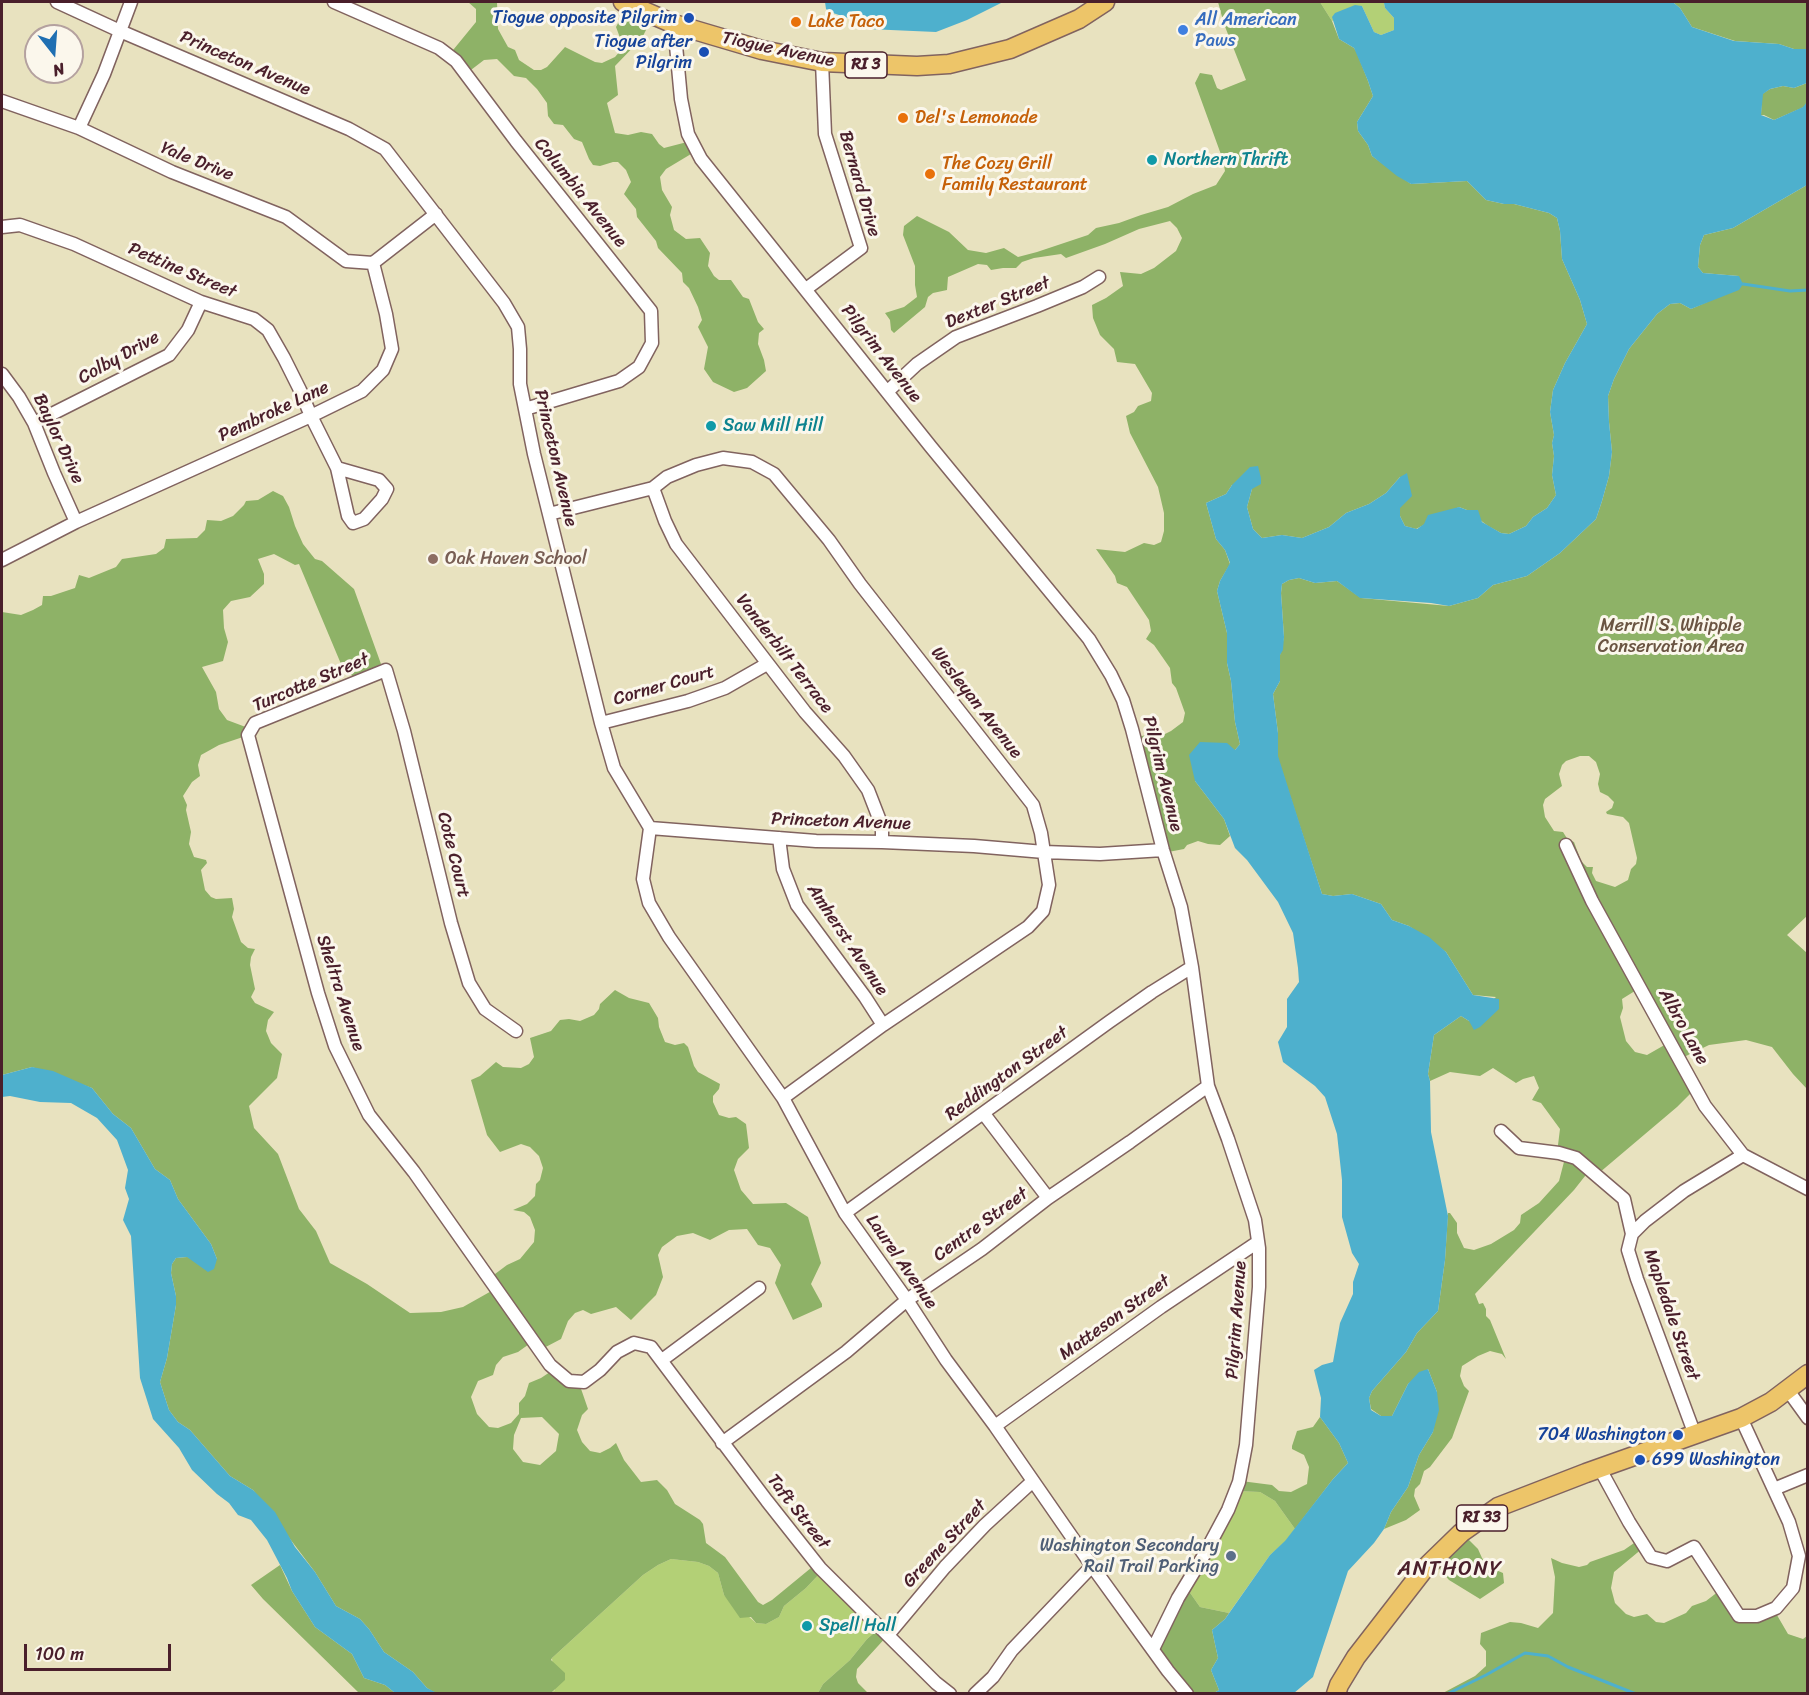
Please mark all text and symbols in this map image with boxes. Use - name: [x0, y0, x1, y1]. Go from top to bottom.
- place label: Tiogue opposite Pilgrim: [492, 7, 677, 29]
- place label: All American Paws: [1195, 9, 1297, 52]
- marker: Tiogue opposite Pilgrim: [682, 11, 696, 25]
- place label: Lake Taco: [808, 11, 884, 33]
- marker: Lake Taco: [789, 15, 803, 29]
- marker: All American Paws: [1176, 23, 1190, 37]
- north arrow: [24, 24, 84, 84]
- street label: Princeton Avenue: [176, 27, 314, 101]
- street label: Tiogue Avenue: [720, 28, 836, 72]
- place label: Tiogue after Pilgrim: [594, 31, 692, 74]
- marker: Tiogue after Pilgrim: [697, 45, 711, 59]
- road number: RI 3: [845, 52, 887, 78]
- text: N: [49, 54, 68, 85]
- place label: Del's Lemonade: [915, 107, 1038, 129]
- marker: Del's Lemonade: [896, 111, 910, 125]
- street label: Bernard Drive: [834, 129, 884, 239]
- street label: Columbia Avenue: [529, 134, 631, 252]
- street label: Yale Drive: [157, 138, 237, 186]
- place label: Northern Thrift: [1164, 149, 1288, 171]
- place label: The Cozy Grill Family Restaurant: [942, 153, 1088, 195]
- marker: Northern Thrift: [1145, 153, 1159, 167]
- marker: The Cozy Grill Family Restaurant: [923, 167, 937, 181]
- street label: Pettine Street: [125, 239, 239, 303]
- street label: Dexter Street: [943, 272, 1053, 334]
- street label: Pilgrim Avenue: [836, 301, 926, 407]
- street label: Colby Drive: [75, 327, 163, 389]
- street label: Pembroke Lane: [215, 377, 333, 447]
- street label: Princeton Avenue: [529, 387, 581, 529]
- street label: Baylor Drive: [28, 391, 88, 487]
- place label: Saw Mill Hill: [723, 415, 823, 437]
- marker: Saw Mill Hill: [704, 419, 718, 433]
- place label: Oak Haven School: [445, 548, 587, 570]
- marker: Oak Haven School: [426, 552, 440, 566]
- street label: Vanderbilt Terrace: [731, 590, 837, 718]
- park label: Merrill S. Whipple Conservation Area: [1598, 615, 1744, 658]
- street label: Wesleyan Avenue: [926, 643, 1026, 763]
- street label: Turcotte Street: [250, 649, 372, 717]
- street label: Corner Court: [611, 661, 717, 711]
- street label: Pilgrim Avenue: [1137, 714, 1187, 834]
- street label: Princeton Avenue: [771, 809, 911, 835]
- street label: Cote Court: [432, 810, 474, 900]
- street label: Amherst Avenue: [802, 880, 892, 1000]
- street label: Sheltra Avenue: [311, 932, 369, 1054]
- street label: Albro Lane: [1653, 985, 1713, 1069]
- street label: Reddington Street: [941, 1022, 1073, 1126]
- street label: Centre Street: [929, 1183, 1033, 1267]
- street label: Laurel Avenue: [861, 1211, 941, 1313]
- street label: Mapledale Street: [1638, 1246, 1704, 1384]
- street label: Pilgrim Avenue: [1222, 1260, 1252, 1380]
- street label: Matteson Street: [1055, 1271, 1175, 1365]
- place label: 704 Washington: [1537, 1424, 1666, 1446]
- marker: 704 Washington: [1671, 1428, 1685, 1442]
- place label: 699 Washington: [1652, 1449, 1780, 1471]
- marker: 699 Washington: [1633, 1453, 1647, 1467]
- street label: Taft Street: [762, 1470, 834, 1554]
- street label: Greene Street: [899, 1496, 991, 1592]
- road number: RI 33: [1456, 1505, 1508, 1531]
- place label: Washington Secondary Rail Trail Parking: [1040, 1535, 1219, 1578]
- marker: Washington Secondary Rail Trail Parking: [1224, 1549, 1238, 1563]
- district label: ANTHONY: [1398, 1557, 1502, 1583]
- place label: Spell Hall: [819, 1615, 896, 1637]
- marker: Spell Hall: [800, 1619, 814, 1633]
- scale bar: [27, 1632, 174, 1670]
- text: 100 m: [35, 1638, 84, 1670]

